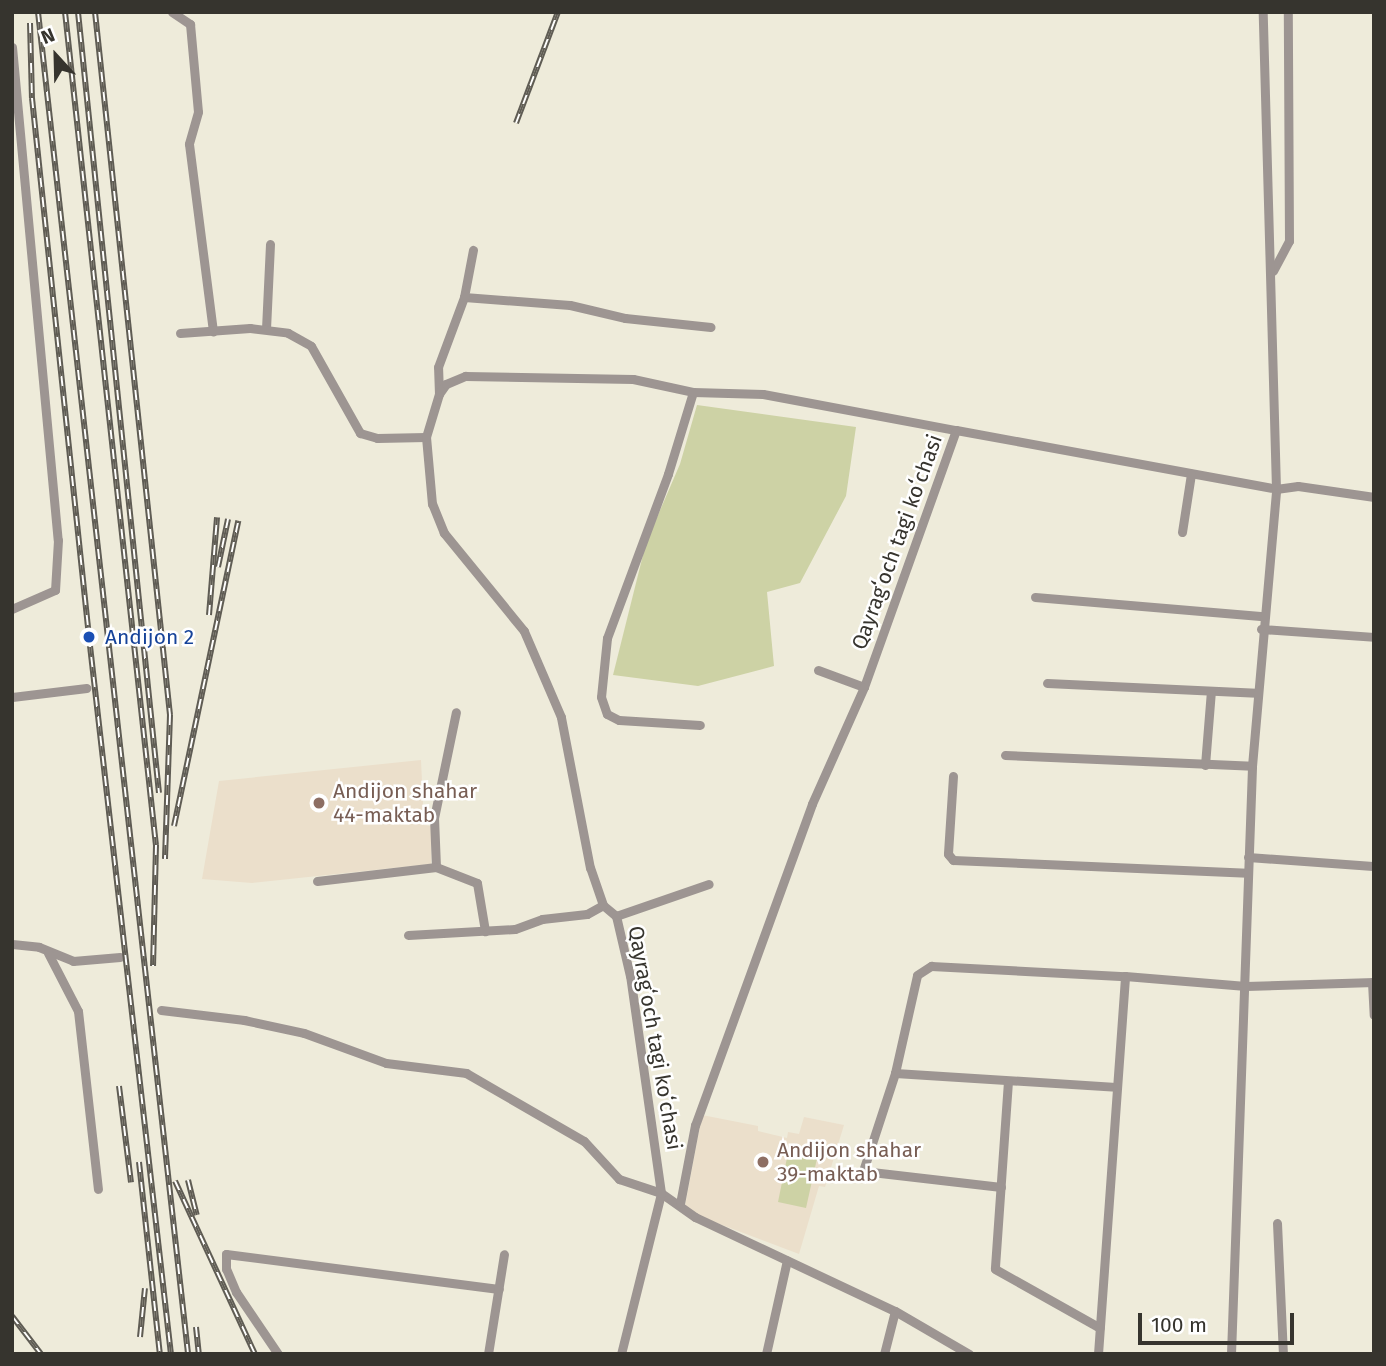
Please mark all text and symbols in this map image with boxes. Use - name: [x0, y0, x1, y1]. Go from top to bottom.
- north arrow: [21, 21, 91, 91]
- text: N: [38, 23, 58, 49]
- street label: Qayragʻoch tagi koʻchasi: [846, 431, 948, 653]
- place label: Andijon 2: [105, 624, 194, 650]
- marker: Andijon 2: [79, 627, 99, 647]
- place label: Andijon shahar 44-maktab: [333, 778, 477, 828]
- marker: Andijon shahar 44-maktab: [311, 795, 327, 811]
- street label: Qayragʻoch tagi koʻchasi: [623, 924, 687, 1152]
- place label: Andijon shahar 39-maktab: [777, 1137, 921, 1187]
- marker: Andijon shahar 39-maktab: [755, 1154, 771, 1170]
- scale bar: [1141, 1300, 1297, 1344]
- text: 100 m: [1151, 1312, 1207, 1338]

